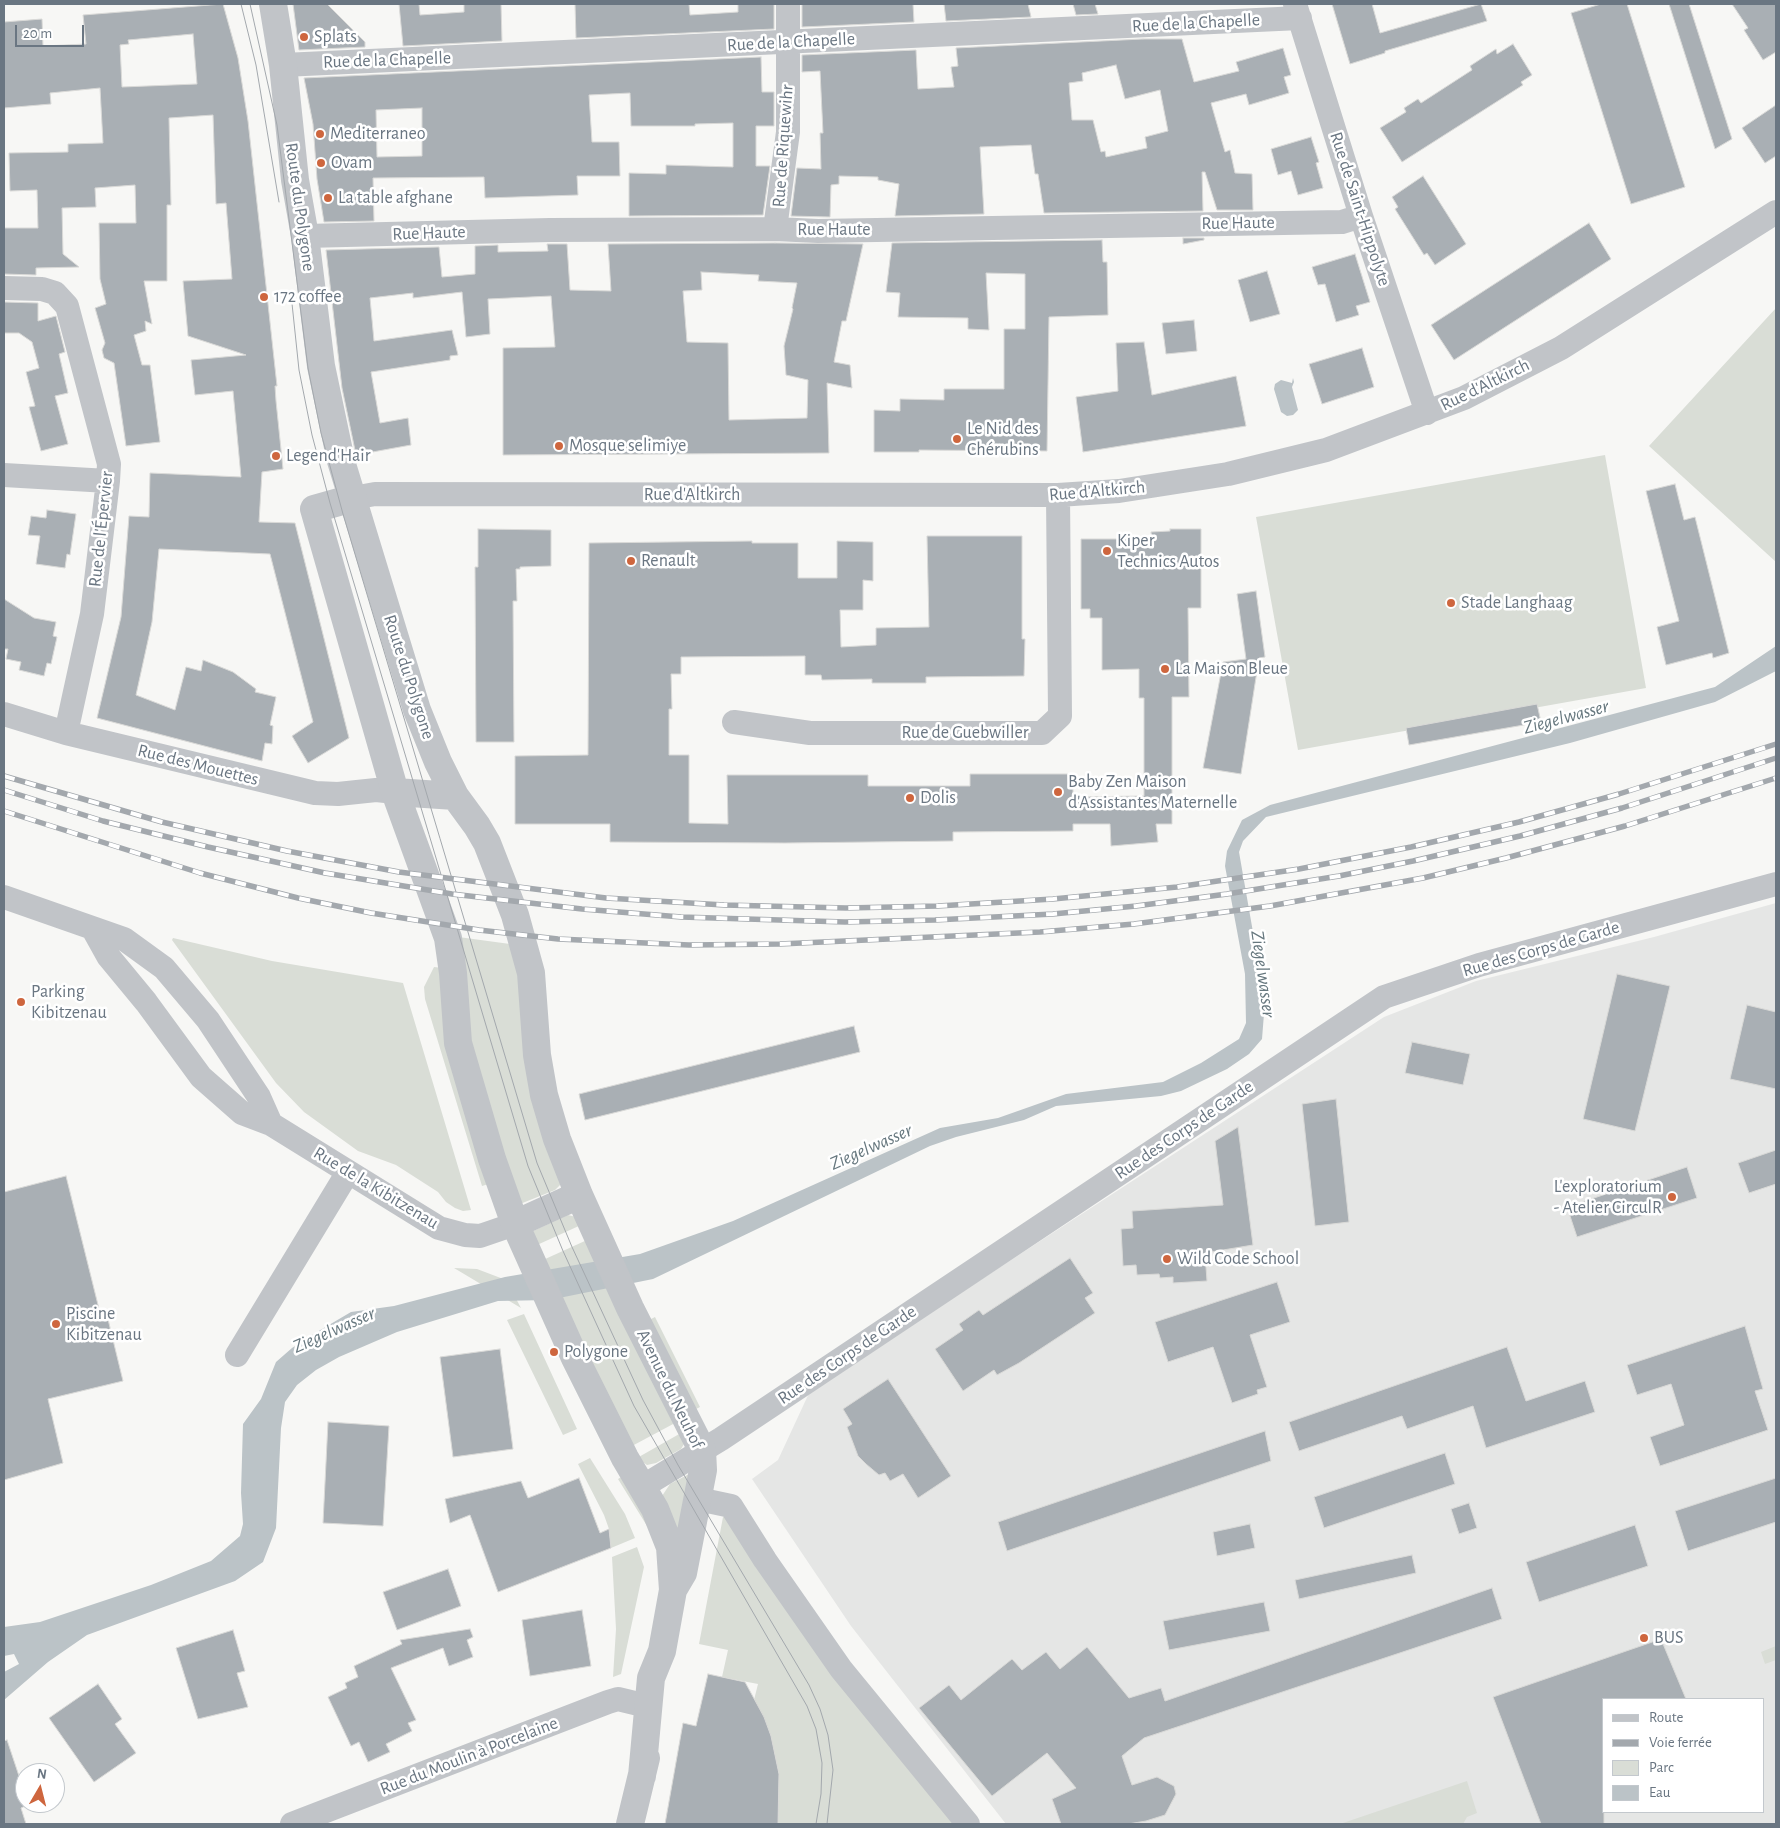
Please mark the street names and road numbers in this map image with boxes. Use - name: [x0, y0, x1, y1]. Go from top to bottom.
- street label: Rue de la Chapelle: [1131, 9, 1261, 37]
- street label: Rue de la Chapelle: [726, 28, 856, 56]
- street label: Rue de la Chapelle: [323, 47, 451, 73]
- street label: Rue de Riquewihr: [768, 84, 798, 208]
- street label: Rue de Saint-Hippolyte: [1325, 129, 1395, 289]
- street label: Route du Polygone: [280, 141, 320, 273]
- street label: Rue Haute: [1201, 212, 1275, 234]
- street label: Rue Haute: [797, 219, 871, 241]
- street label: Rue Haute: [392, 221, 466, 245]
- street label: Rue d'Altkirch: [1437, 354, 1533, 416]
- street label: Rue de l'Épervier: [84, 470, 118, 588]
- street label: Rue d'Altkirch: [1048, 476, 1146, 506]
- street label: Rue d'Altkirch: [644, 484, 740, 506]
- street label: Route du Polygone: [379, 612, 439, 742]
- street label: Rue de Guebwiller: [901, 722, 1029, 744]
- street label: Rue des Mouettes: [135, 740, 261, 790]
- street label: Rue des Corps de Garde: [1460, 916, 1622, 982]
- street label: Rue des Corps de Garde: [1111, 1076, 1257, 1184]
- street label: Rue de la Kibitzenau: [310, 1142, 442, 1234]
- street label: Rue des Corps de Garde: [774, 1301, 920, 1409]
- street label: Avenue du Neuhof: [632, 1326, 708, 1452]
- street label: Rue du Moulin à Porcelaine: [377, 1712, 561, 1800]

